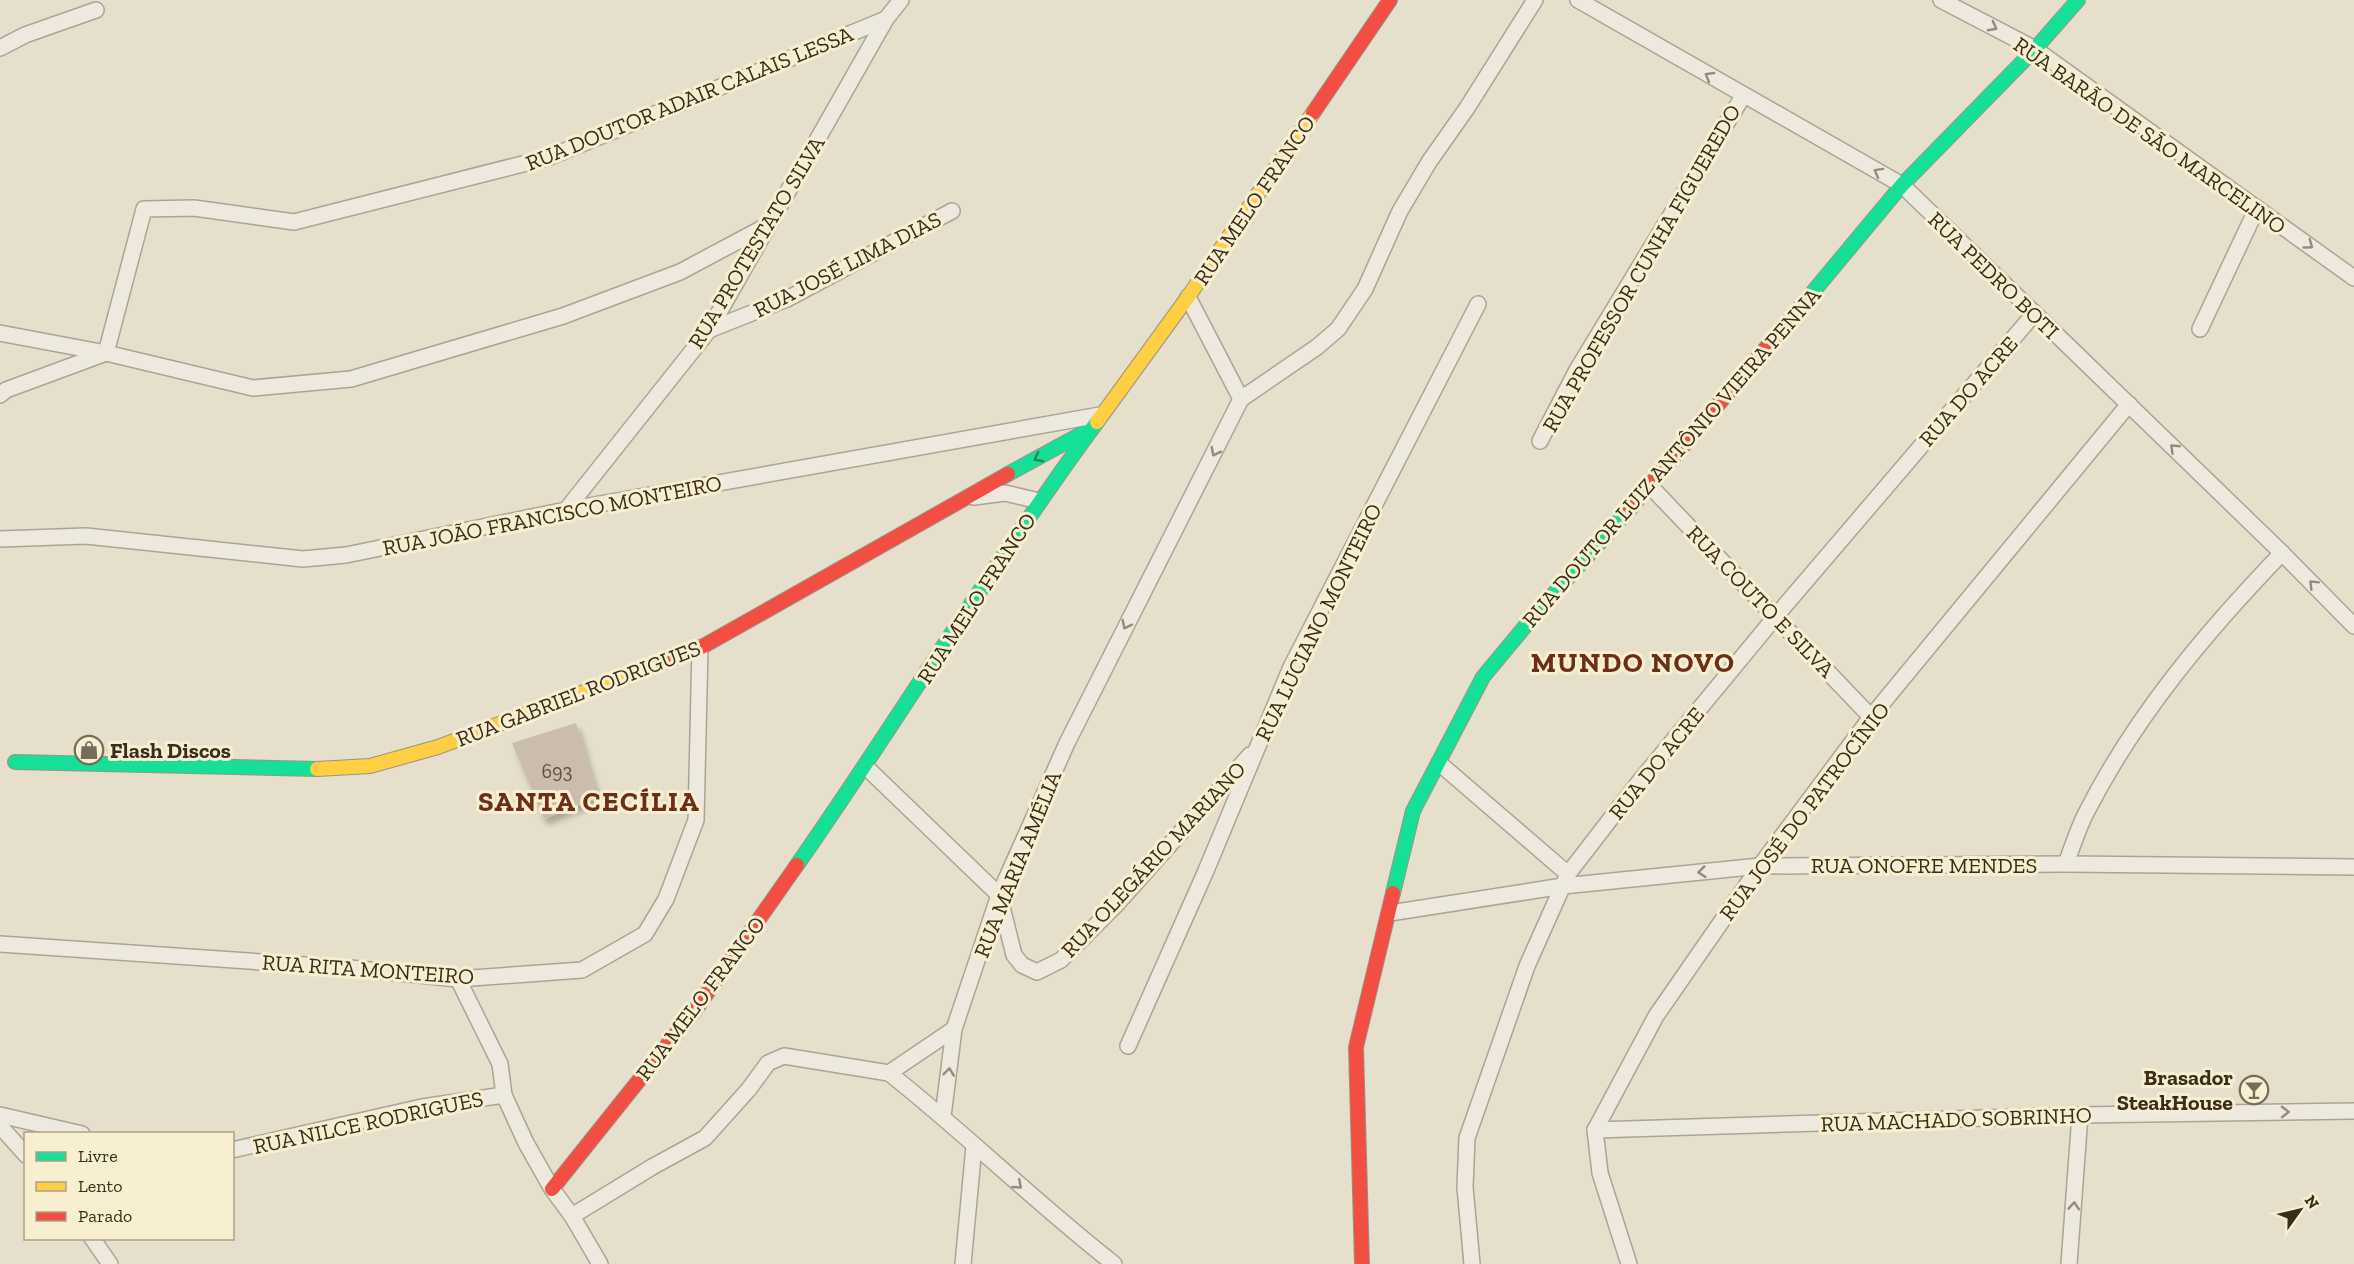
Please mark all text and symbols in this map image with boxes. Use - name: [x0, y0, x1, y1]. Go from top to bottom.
- street label: RUA DOUTOR ADAIR CALAIS LESSA: [522, 20, 858, 177]
- one-way arrow: [1987, 20, 1997, 31]
- street label: RUA BARÃO DE SÃO MARCELINO: [2008, 31, 2291, 240]
- one-way arrow: [1704, 71, 1715, 83]
- street label: RUA PROFESSOR CUNHA FIGUEREDO: [1536, 100, 1747, 437]
- street label: RUA MELO FRANCO: [1188, 111, 1321, 290]
- street label: RUA PROTESTATO SILVA: [682, 130, 831, 353]
- one-way arrow: [1874, 168, 1884, 179]
- street label: RUA JOSÉ LIMA DIAS: [749, 205, 946, 323]
- street label: RUA PEDRO BOTI: [1923, 206, 2065, 345]
- one-way arrow: [2302, 238, 2313, 249]
- street label: RUA DOUTOR LUIZ ANTÔNIO VIEIRA PENNA: [1516, 281, 1827, 633]
- street label: RUA DO ACRE: [1913, 331, 2023, 452]
- one-way arrow: [2170, 444, 2180, 455]
- one-way arrow: [1211, 445, 1222, 456]
- one-way arrow: [1034, 451, 1044, 462]
- street label: RUA JOÃO FRANCISCO MONTEIRO: [380, 469, 724, 562]
- street label: RUA LUCIANO MONTEIRO: [1249, 499, 1388, 745]
- street label: RUA MELO FRANCO: [911, 508, 1042, 689]
- street label: RUA COUTO E SILVA: [1681, 520, 1841, 684]
- one-way arrow: [2309, 581, 2320, 592]
- one-way arrow: [1122, 619, 1133, 630]
- street label: RUA GABRIEL RODRIGUES: [452, 634, 704, 753]
- district label: MUNDO NOVO: [1531, 646, 1735, 679]
- street label: RUA JOSÉ DO PATROCÍNIO: [1713, 697, 1895, 926]
- street label: RUA DO ACRE: [1603, 702, 1710, 825]
- shop icon: Flash Discos: [73, 734, 105, 766]
- place label: Flash Discos: [110, 737, 231, 764]
- street label: RUA OLEGÁRIO MARIANO: [1055, 756, 1251, 963]
- house number: 693: [541, 759, 573, 783]
- street label: RUA MARIA AMÉLIA: [968, 766, 1067, 961]
- district label: SANTA CECÍLIA: [478, 785, 700, 818]
- street label: RUA ONOFRE MENDES: [1811, 852, 2037, 879]
- one-way arrow: [1698, 865, 1707, 878]
- street label: RUA MELO FRANCO: [630, 911, 771, 1086]
- street label: RUA RITA MONTEIRO: [261, 949, 475, 990]
- place label: Brasador SteakHouse: [2117, 1064, 2233, 1116]
- one-way arrow: [942, 1068, 954, 1077]
- bar icon: Brasador SteakHouse: [2238, 1074, 2270, 1106]
- street label: RUA NILCE RODRIGUES: [251, 1085, 486, 1160]
- street label: RUA MACHADO SOBRINHO: [1820, 1101, 2092, 1138]
- one-way arrow: [2281, 1105, 2290, 1118]
- legend: [24, 1132, 234, 1240]
- text: Livre: [78, 1145, 118, 1167]
- text: Lento: [78, 1175, 123, 1197]
- one-way arrow: [1011, 1178, 1022, 1189]
- north arrow: [2270, 1180, 2330, 1240]
- text: N: [2301, 1192, 2323, 1212]
- one-way arrow: [2067, 1201, 2080, 1210]
- text: Parado: [78, 1205, 132, 1227]

